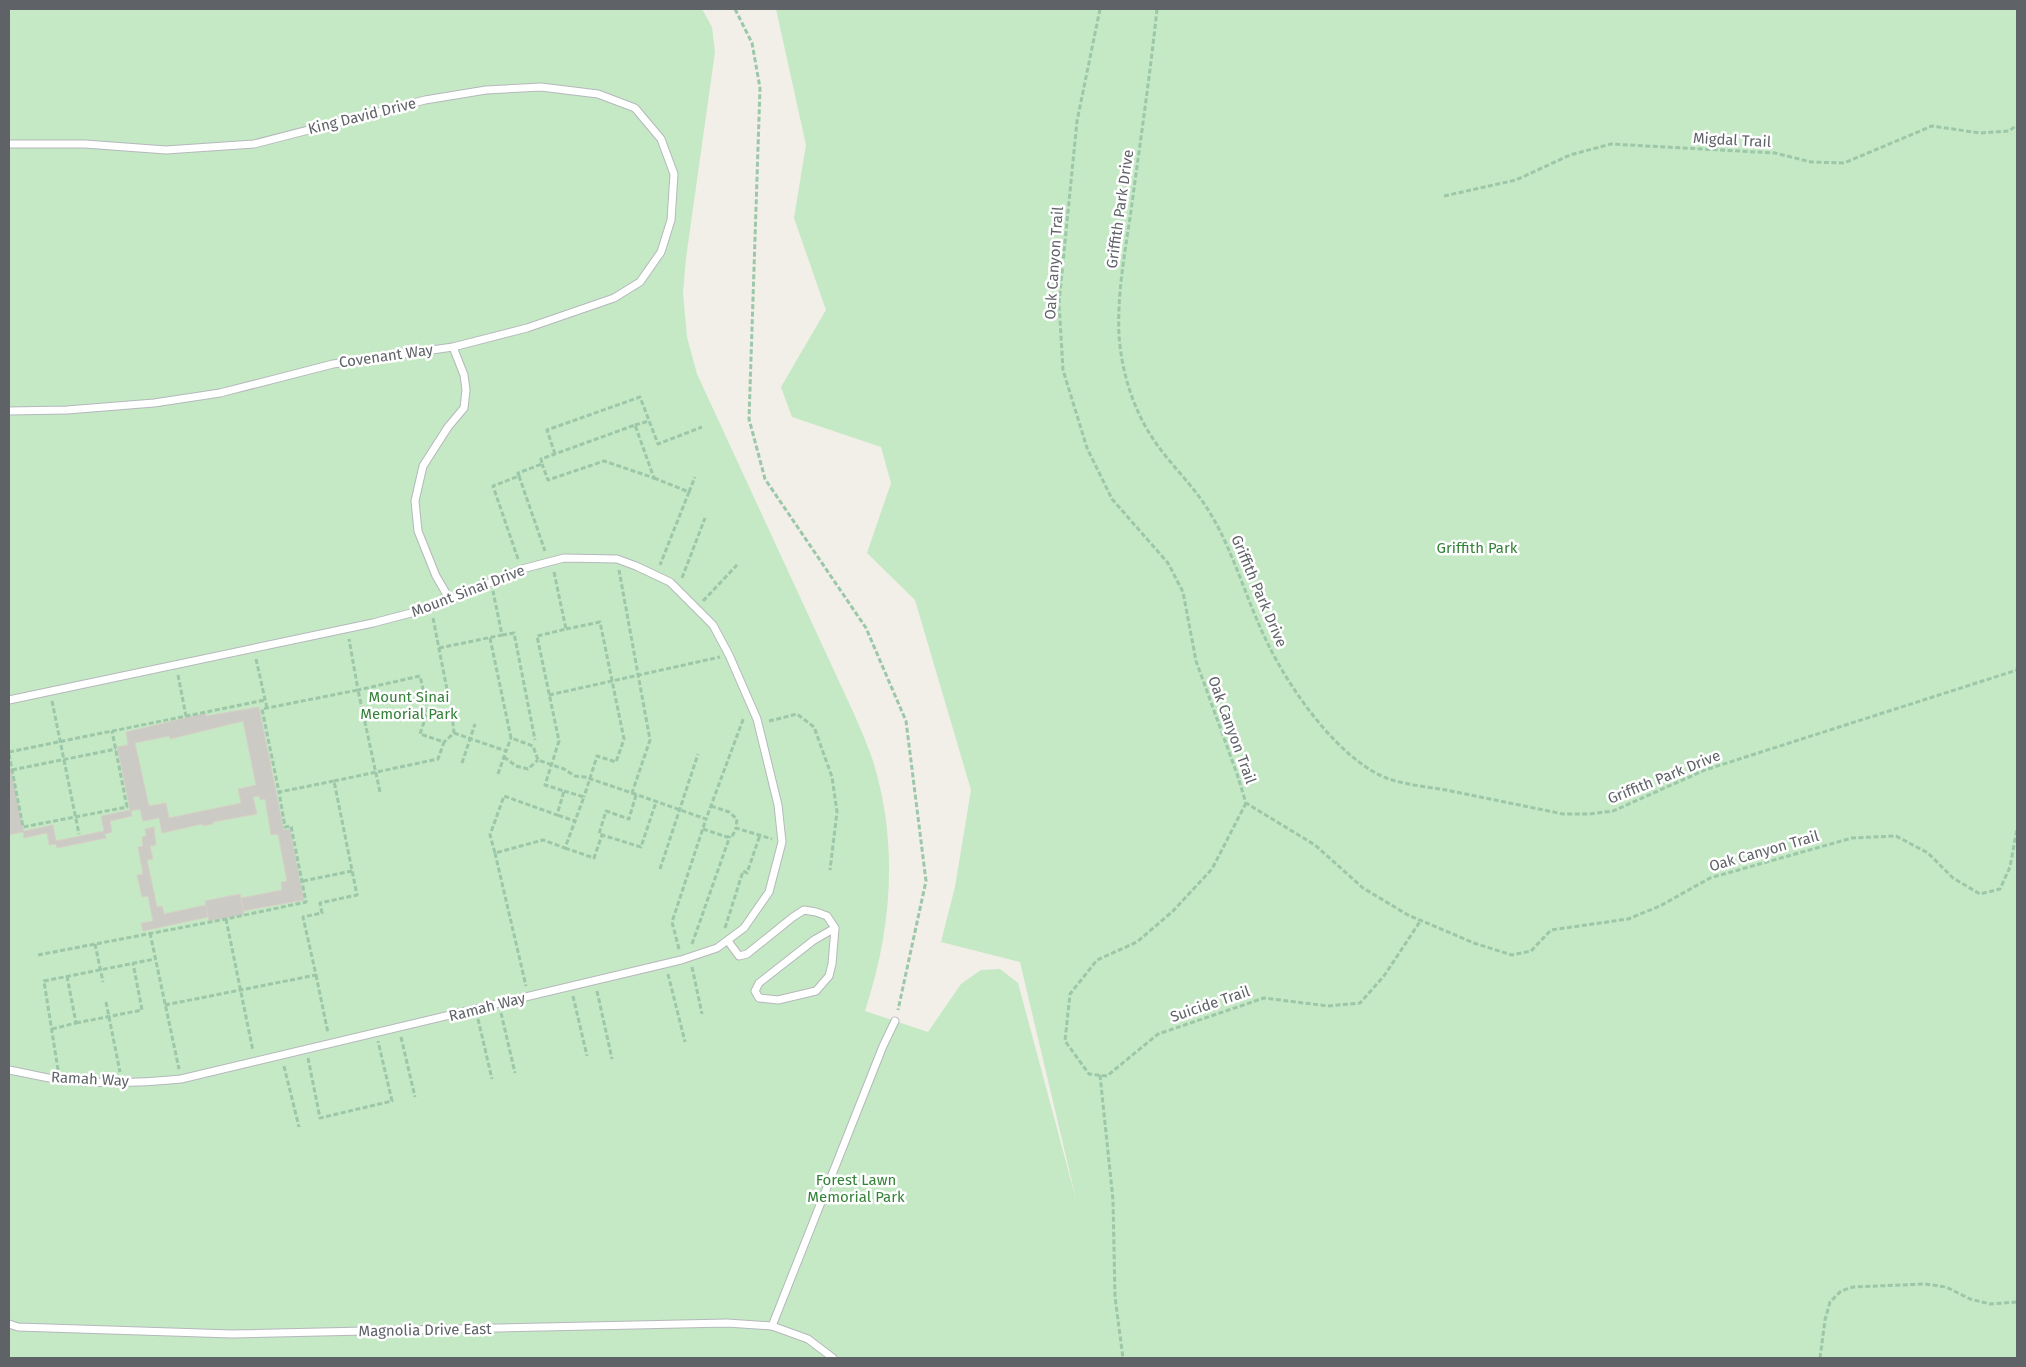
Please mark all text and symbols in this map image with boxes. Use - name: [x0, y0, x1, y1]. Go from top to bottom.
- street label: King David Drive: [306, 94, 418, 138]
- street label: Migdal Trail: [1692, 129, 1772, 151]
- street label: Griffith Park Drive: [1103, 148, 1137, 270]
- street label: Oak Canyon Trail: [1041, 205, 1067, 320]
- street label: Covenant Way: [338, 340, 435, 372]
- street label: Griffith Park Drive: [1227, 532, 1291, 650]
- park label: Griffith Park: [1437, 539, 1518, 557]
- street label: Mount Sinai Drive: [409, 561, 527, 621]
- street label: Oak Canyon Trail: [1204, 674, 1260, 787]
- park label: Mount Sinai Memorial Park: [360, 688, 458, 723]
- street label: Griffith Park Drive: [1605, 746, 1723, 808]
- street label: Oak Canyon Trail: [1707, 827, 1822, 875]
- street label: Suicide Trail: [1168, 982, 1253, 1026]
- street label: Ramah Way: [447, 989, 528, 1025]
- street label: Ramah Way: [51, 1068, 130, 1090]
- park label: Forest Lawn Memorial Park: [807, 1171, 905, 1206]
- street label: Magnolia Drive East: [358, 1320, 492, 1340]

